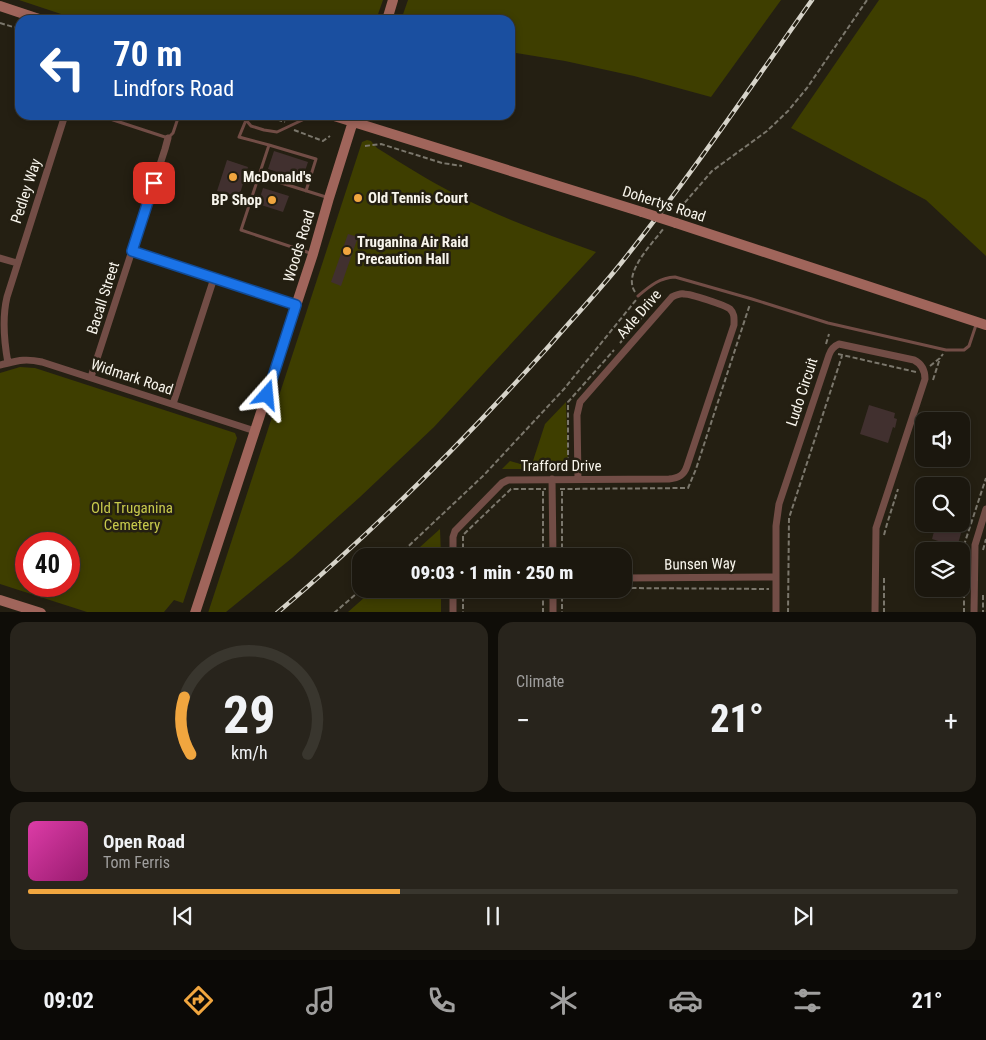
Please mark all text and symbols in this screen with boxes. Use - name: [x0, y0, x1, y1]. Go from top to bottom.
- text: 70 m: [113, 34, 182, 75]
- icon: left: [30, 35, 95, 100]
- text: Lindfors Road: [113, 76, 234, 101]
- street label: Pedley Way: [7, 156, 45, 226]
- pin: [133, 162, 175, 204]
- place label: McDonald's: [243, 168, 312, 186]
- icon: arrive: [140, 169, 168, 197]
- marker: McDonald's: [227, 171, 239, 183]
- street label: Dohertys Road: [620, 182, 708, 226]
- place label: Old Tennis Court: [368, 189, 468, 207]
- place label: BP Shop: [211, 191, 262, 209]
- marker: Old Tennis Court: [352, 192, 364, 204]
- marker: BP Shop: [266, 194, 278, 206]
- street label: Woods Road: [280, 208, 318, 284]
- place label: Truganina Air Raid Precaution Hall: [357, 233, 468, 268]
- marker: Truganina Air Raid Precaution Hall: [341, 245, 353, 257]
- street label: Bacall Street: [83, 260, 123, 336]
- street label: Axle Drive: [613, 286, 665, 342]
- street label: Widmark Road: [88, 355, 176, 399]
- street label: Ludo Circuit: [782, 355, 822, 429]
- position arrow: [240, 368, 292, 420]
- map controls: [915, 412, 970, 597]
- button: sound: [915, 412, 970, 467]
- street label: Trafford Drive: [521, 457, 601, 475]
- button: search: [915, 477, 970, 532]
- park label: Old Truganina Cemetery: [91, 499, 173, 534]
- speed limit sign: 40: [15, 532, 80, 597]
- button: layers: [915, 542, 970, 597]
- street label: Bunsen Way: [664, 554, 736, 574]
- text: 09:03 · 1 min · 250 m: [411, 561, 573, 584]
- text: Climate: [516, 672, 564, 691]
- text: 29: [223, 685, 275, 746]
- text: 21°: [710, 697, 764, 741]
- text: −: [516, 704, 530, 737]
- text: +: [944, 704, 958, 737]
- text: km/h: [231, 742, 267, 763]
- text: Open Road: [103, 830, 185, 853]
- text: Tom Ferris: [103, 853, 170, 872]
- icon: previous: [169, 902, 197, 930]
- icon: pause: [479, 902, 507, 930]
- icon: next: [789, 902, 817, 930]
- icon: directions: [181, 983, 216, 1018]
- icon: music: [303, 983, 338, 1018]
- icon: phone: [424, 983, 459, 1018]
- icon: climate: [546, 983, 581, 1018]
- icon: car: [668, 983, 703, 1018]
- icon: filters: [790, 983, 825, 1018]
- text: 09:02: [43, 988, 94, 1013]
- text: 21°: [912, 988, 943, 1013]

